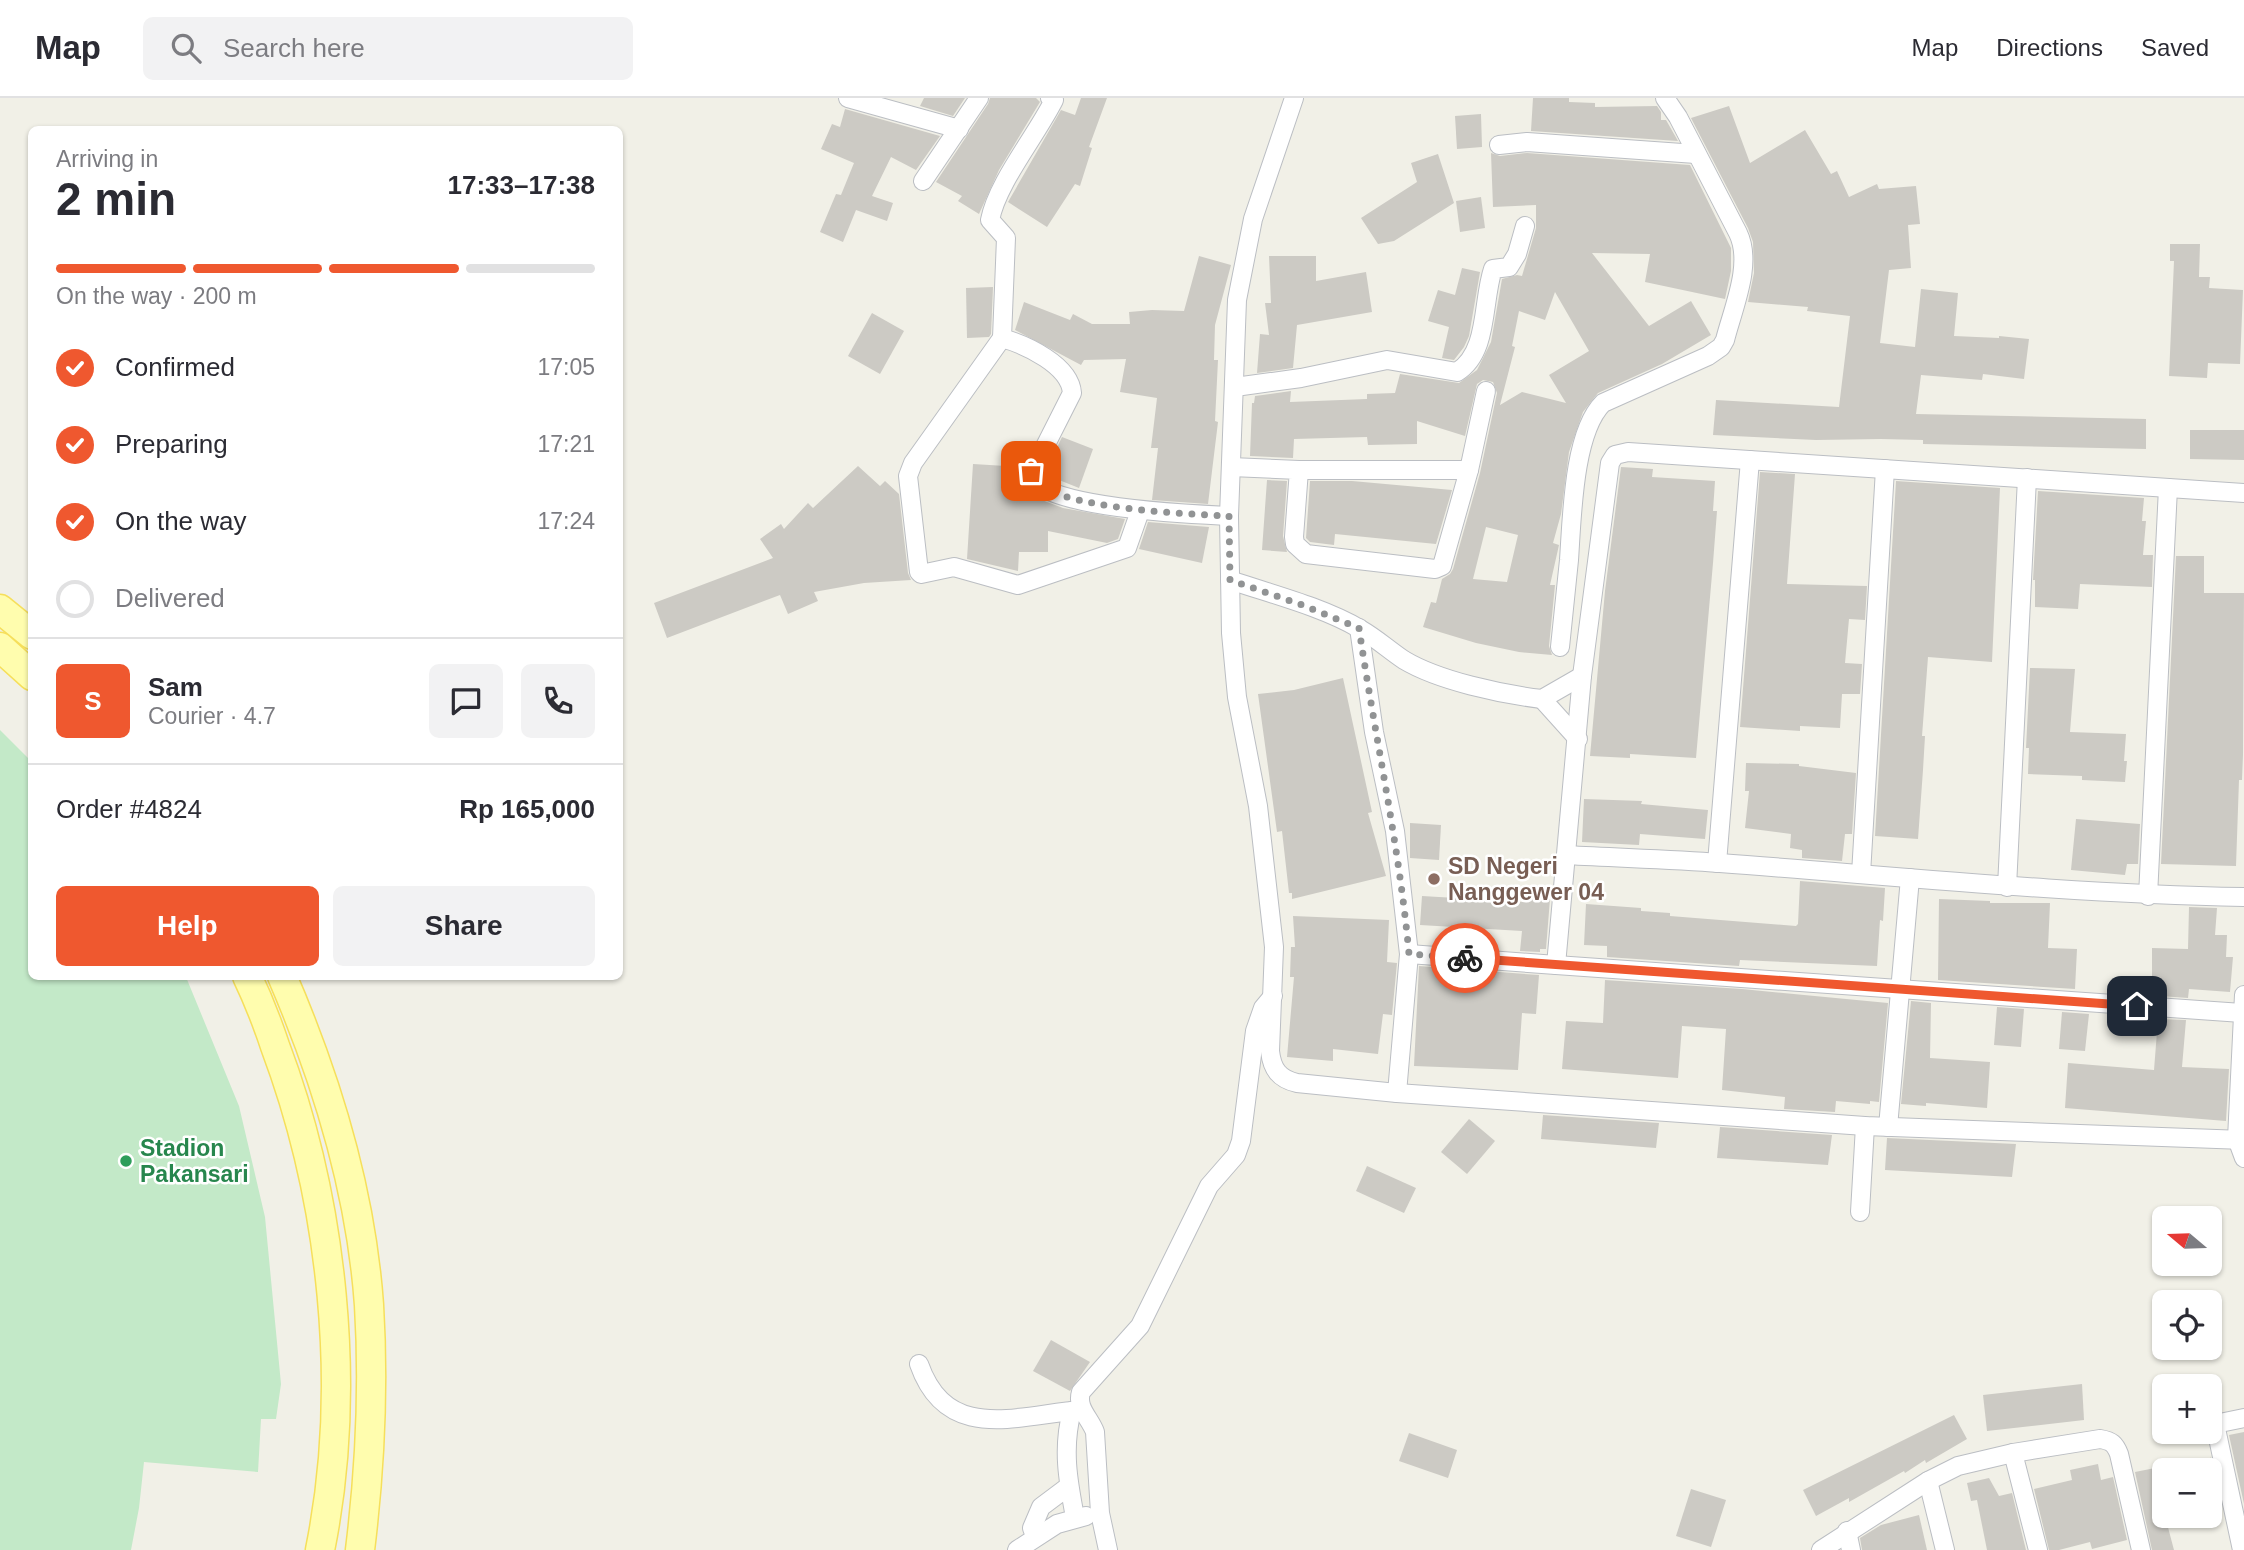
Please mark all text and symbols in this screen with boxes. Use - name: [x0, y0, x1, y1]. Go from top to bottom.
- search box: [143, 17, 633, 80]
- text: Map: [35, 29, 101, 66]
- icon: search: [167, 29, 205, 67]
- text: Search here: [223, 33, 365, 63]
- text: Map: [1912, 34, 1958, 61]
- text: Directions: [1996, 34, 2103, 61]
- text: Saved: [2141, 34, 2209, 61]
- text: Arriving in: [56, 146, 158, 172]
- text: 17:33–17:38: [448, 170, 595, 200]
- text: 2 min: [56, 173, 176, 225]
- text: On the way · 200 m: [56, 283, 257, 309]
- icon: check: [56, 349, 94, 387]
- text: Confirmed: [115, 352, 235, 382]
- text: 17:05: [537, 354, 595, 380]
- icon: check: [56, 426, 94, 464]
- text: Preparing: [115, 429, 228, 459]
- text: 17:21: [537, 431, 595, 457]
- pin: [1001, 441, 1061, 501]
- icon: bag: [1012, 452, 1050, 490]
- icon: check: [56, 503, 94, 541]
- text: On the way: [115, 506, 247, 536]
- text: 17:24: [537, 508, 595, 534]
- text: Delivered: [115, 583, 225, 613]
- button: chat: [429, 664, 503, 738]
- button: phone: [521, 664, 595, 738]
- text: Sam: [148, 672, 203, 702]
- text: S: [84, 686, 102, 716]
- text: Courier · 4.7: [148, 703, 276, 729]
- text: Order #4824: [56, 794, 202, 824]
- text: Rp 165,000: [459, 794, 595, 824]
- place label: SD Negeri Nanggewer 04: [1448, 853, 1604, 905]
- marker: SD Negeri Nanggewer 04: [1426, 871, 1442, 887]
- button: Help: [56, 886, 319, 966]
- button: Share: [333, 886, 595, 966]
- courier: [1430, 923, 1500, 993]
- icon: bike: [1446, 939, 1484, 977]
- pin: [2107, 976, 2167, 1036]
- icon: home: [2118, 987, 2156, 1025]
- place label: Stadion Pakansari: [140, 1135, 249, 1187]
- marker: Stadion Pakansari: [118, 1153, 134, 1169]
- north arrow: [2152, 1206, 2222, 1276]
- map controls: [2152, 1206, 2222, 1528]
- button: locate: [2152, 1290, 2222, 1360]
- button: +: [2152, 1374, 2222, 1444]
- button: −: [2152, 1458, 2222, 1528]

